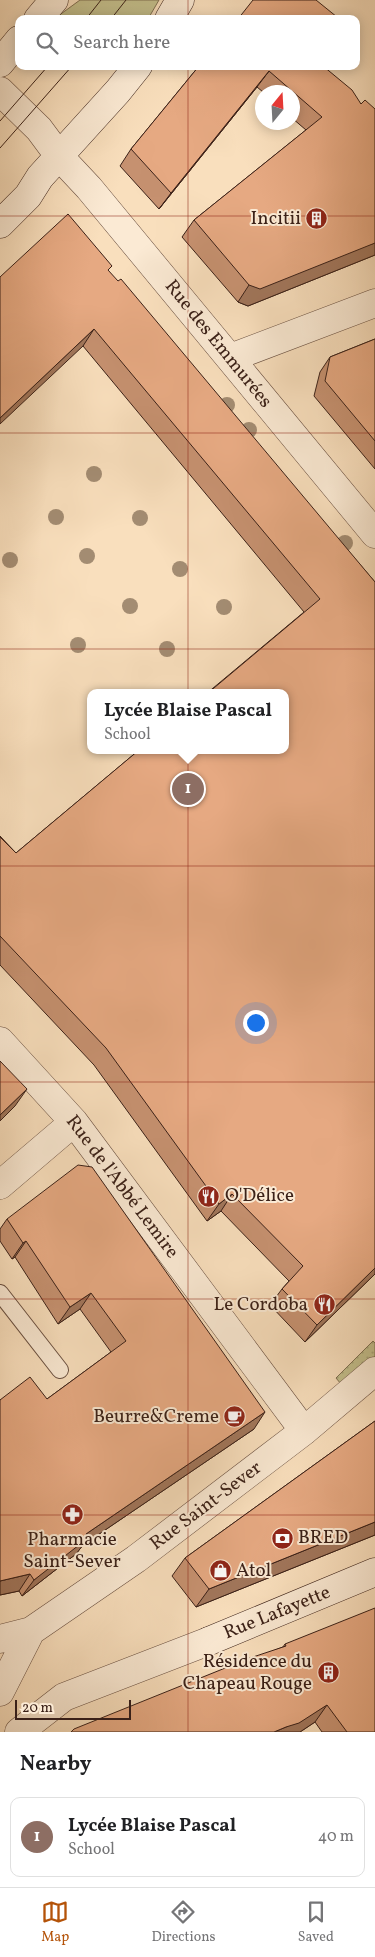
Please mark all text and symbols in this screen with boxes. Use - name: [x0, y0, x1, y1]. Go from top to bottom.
- search box: [15, 15, 360, 70]
- icon: search: [33, 29, 61, 57]
- text: Search here: [73, 30, 170, 56]
- north arrow: [255, 85, 300, 130]
- place label: Incitii: [251, 206, 301, 232]
- building icon: Incitii: [305, 207, 329, 231]
- street label: Rue des Emmurées: [158, 274, 278, 414]
- popup: [87, 689, 289, 754]
- text: Lycée Blaise Pascal: [104, 698, 272, 724]
- text: School: [104, 724, 151, 746]
- pin: 1: [172, 770, 204, 808]
- your location: [243, 1010, 269, 1036]
- street label: Rue de l'Abbé Lemire: [59, 1110, 185, 1264]
- place label: O'Délice: [225, 1183, 294, 1209]
- restaurant icon: O'Délice: [197, 1184, 221, 1208]
- place label: Le Cordoba: [214, 1292, 308, 1318]
- restaurant icon: Le Cordoba: [312, 1293, 336, 1317]
- place label: Beurre&Creme: [93, 1404, 219, 1430]
- cafe icon: Beurre&Creme: [223, 1405, 247, 1429]
- street label: Rue Saint-Sever: [145, 1455, 267, 1557]
- pharmacy icon: Pharmacie Saint-Sever: [60, 1502, 84, 1526]
- place label: BRED: [298, 1525, 348, 1551]
- bank icon: BRED: [270, 1526, 294, 1550]
- place label: Pharmacie Saint-Sever: [23, 1527, 121, 1575]
- place label: Atol: [236, 1558, 271, 1584]
- shop icon: Atol: [208, 1559, 232, 1583]
- street label: Rue Lafayette: [220, 1580, 334, 1646]
- place label: Résidence du Chapeau Rouge: [183, 1649, 312, 1697]
- building icon: Résidence du Chapeau Rouge: [316, 1661, 340, 1685]
- scale bar: [15, 1697, 131, 1720]
- text: 20 m: [22, 1699, 53, 1718]
- text: Nearby: [20, 1750, 91, 1779]
- text: Lycée Blaise Pascal: [68, 1813, 236, 1839]
- text: 1: [34, 1826, 40, 1848]
- text: 40 m: [318, 1826, 354, 1848]
- text: School: [68, 1839, 115, 1861]
- tab: Map: [41, 1898, 69, 1947]
- tab: Directions: [151, 1898, 216, 1947]
- tab: Saved: [298, 1898, 334, 1947]

